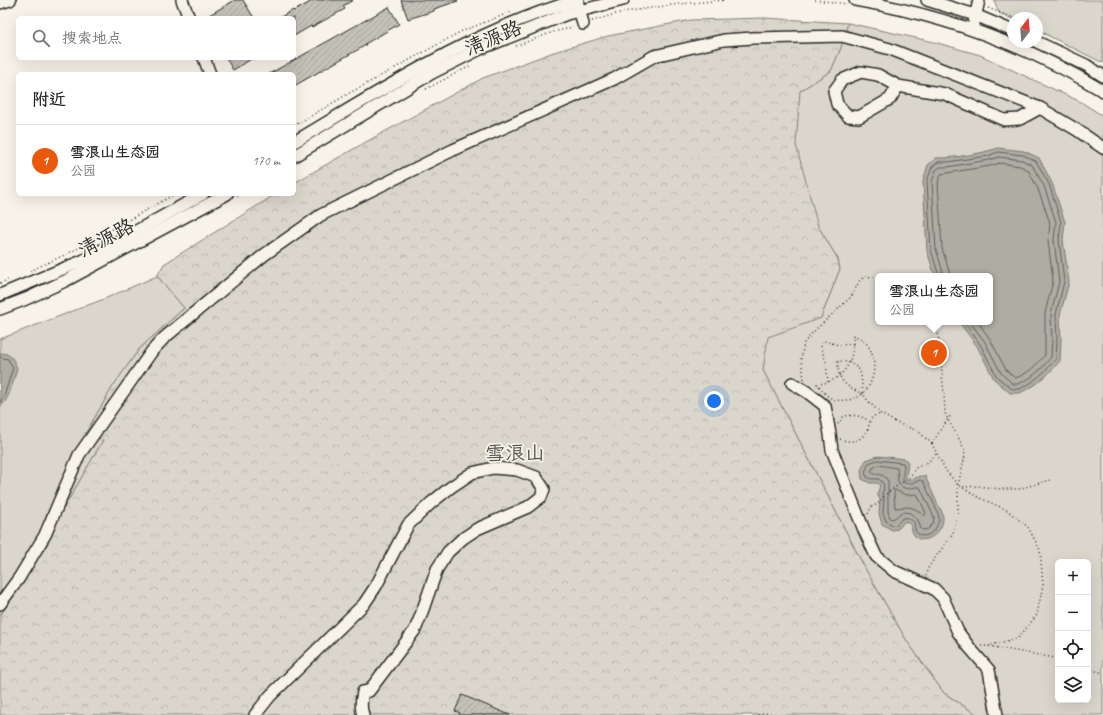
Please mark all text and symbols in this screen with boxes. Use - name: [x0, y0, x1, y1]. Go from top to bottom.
- north arrow: [1007, 12, 1043, 48]
- street label: 清源路: [461, 14, 526, 61]
- search box: [16, 16, 296, 60]
- icon: search: [30, 27, 52, 49]
- text: 搜索地点: [62, 29, 122, 48]
- text: 附近: [32, 89, 66, 110]
- text: 雪浪山生态园: [70, 143, 160, 162]
- text: 1: [42, 153, 48, 169]
- text: 170 m: [252, 153, 280, 169]
- text: 公园: [70, 163, 96, 179]
- street label: 清源路: [74, 212, 139, 263]
- popup: [875, 273, 993, 325]
- text: 雪浪山生态园: [889, 282, 979, 301]
- text: 公园: [889, 302, 915, 318]
- pin: 1: [921, 338, 947, 368]
- your location: [704, 391, 724, 411]
- park label: 雪浪山: [485, 441, 545, 466]
- map controls: [1055, 559, 1091, 703]
- button: +: [1055, 559, 1091, 595]
- button: −: [1055, 595, 1091, 631]
- button: locate: [1055, 631, 1091, 667]
- button: layers: [1055, 667, 1091, 703]

